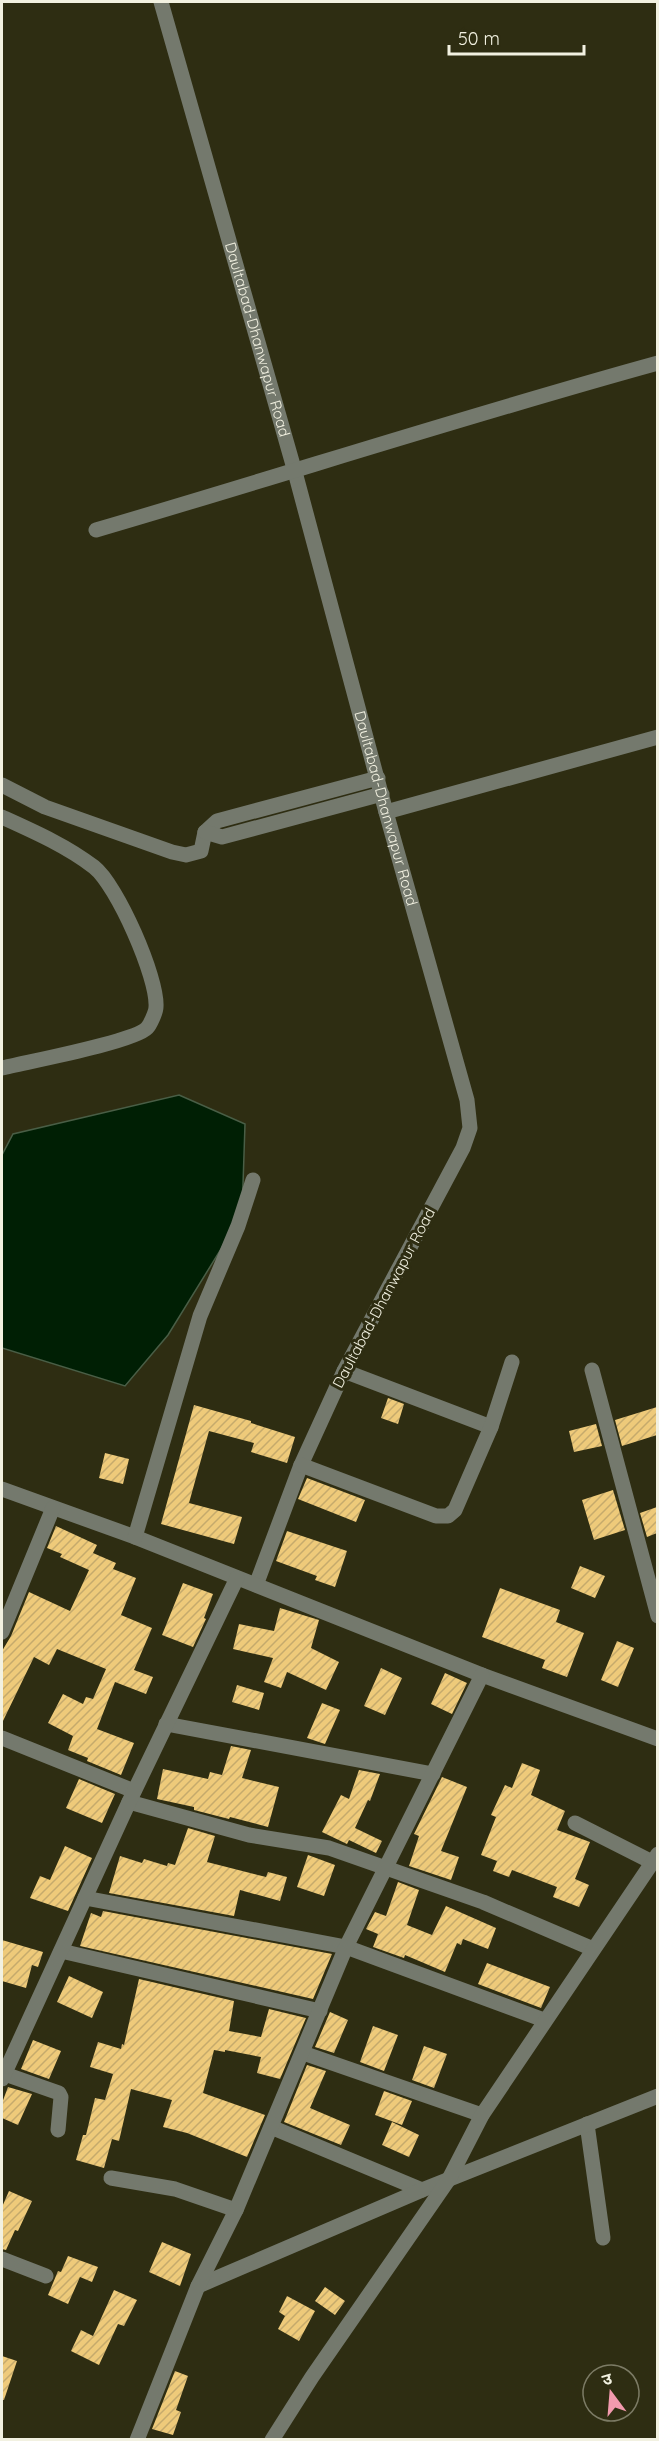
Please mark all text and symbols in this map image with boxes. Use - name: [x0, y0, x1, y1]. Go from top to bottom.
- scale bar: [449, 18, 584, 56]
- text: 50 m: [458, 27, 500, 50]
- street label: Daultabad-Dhanwapur Road: [221, 240, 294, 439]
- street label: Daultabad-Dhanwapur Road: [350, 709, 422, 908]
- street label: Daultabad-Dhanwapur Road: [328, 1204, 439, 1391]
- north arrow: [581, 2363, 641, 2423]
- text: उ: [600, 2368, 615, 2389]

